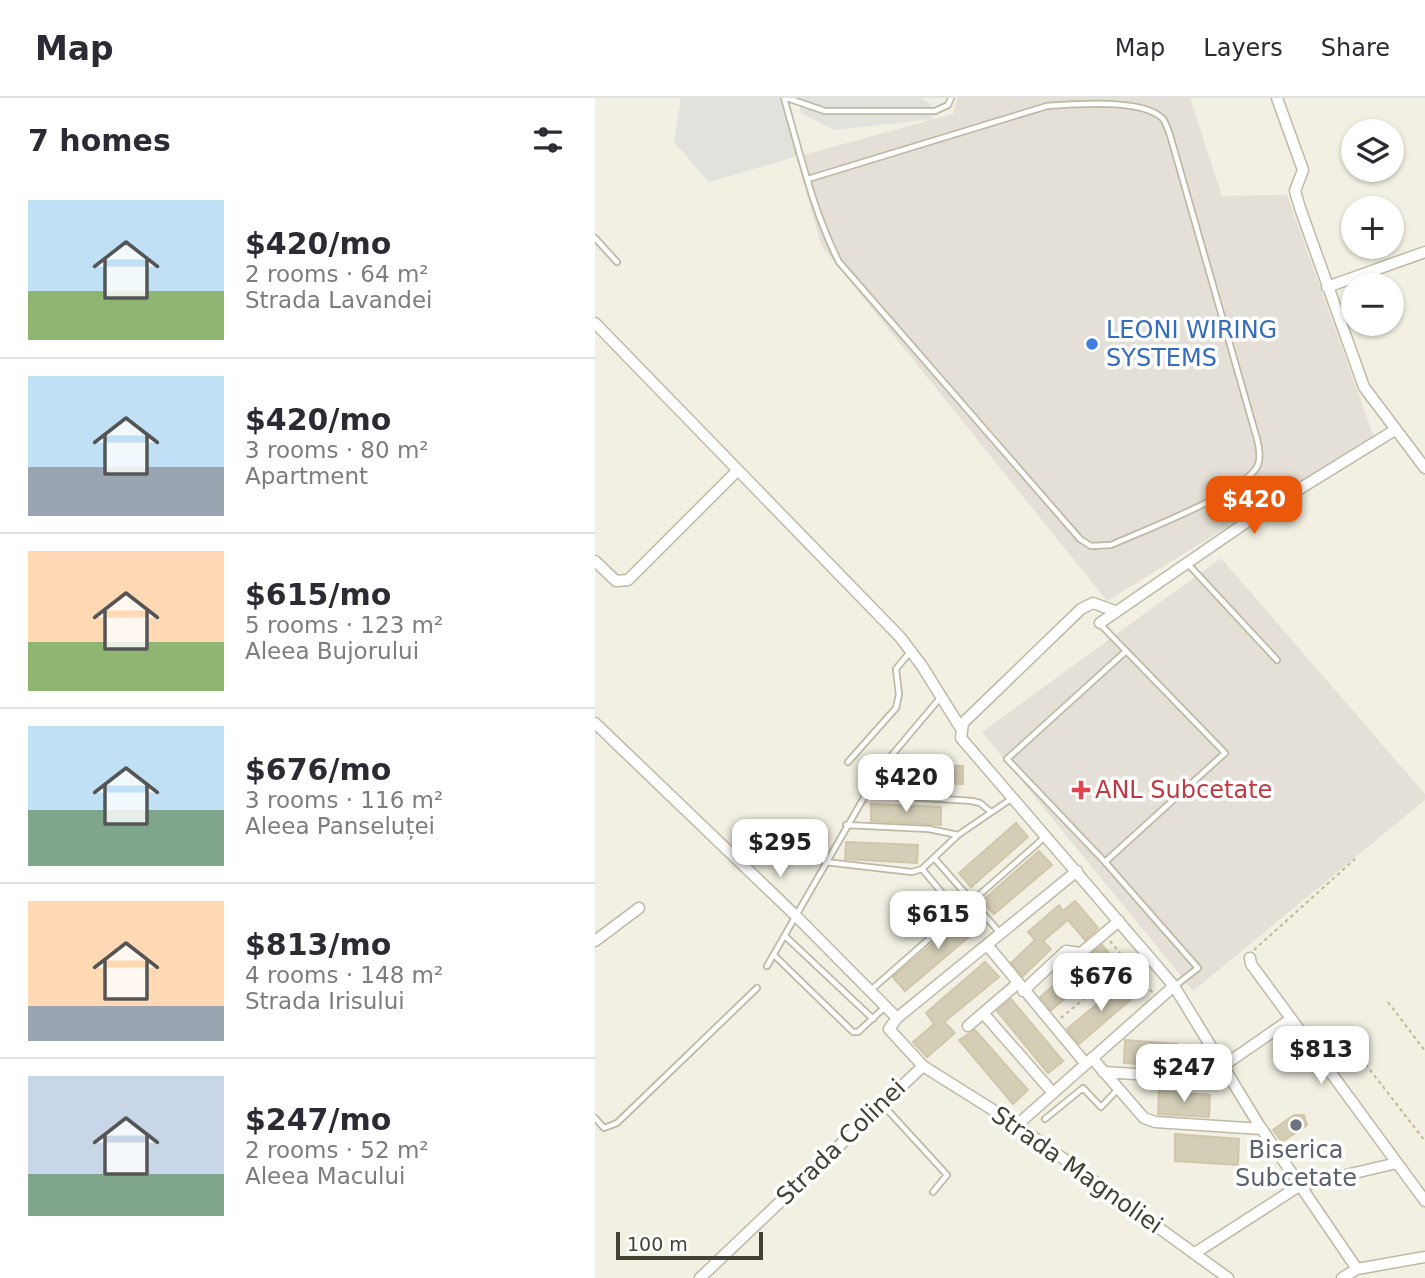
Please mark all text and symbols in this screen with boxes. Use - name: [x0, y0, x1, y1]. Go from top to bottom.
- text: Map: [35, 29, 114, 68]
- text: Map: [1115, 34, 1165, 62]
- text: Layers: [1203, 34, 1283, 62]
- text: Share: [1321, 34, 1390, 62]
- map controls: [1341, 119, 1404, 336]
- button: layers: [1341, 119, 1404, 182]
- icon: filters: [529, 121, 567, 159]
- text: 7 homes: [28, 123, 171, 158]
- button: +: [1341, 196, 1404, 259]
- text: $420/mo: [245, 226, 391, 261]
- icon: home: [84, 228, 168, 312]
- text: 2 rooms · 64 m²: [245, 261, 429, 287]
- button: −: [1341, 273, 1404, 336]
- text: Strada Lavandei: [245, 287, 433, 313]
- place label: LEONI WIRING SYSTEMS: [1106, 316, 1277, 372]
- marker: LEONI WIRING SYSTEMS: [1084, 336, 1100, 352]
- text: $420/mo: [245, 402, 391, 437]
- icon: home: [84, 404, 168, 488]
- text: 3 rooms · 80 m²: [245, 437, 429, 463]
- text: Apartment: [245, 463, 368, 489]
- pin: $420: [1213, 476, 1295, 536]
- text: $420: [1222, 486, 1286, 512]
- text: $615/mo: [245, 577, 391, 612]
- icon: home: [84, 579, 168, 663]
- text: 5 rooms · 123 m²: [245, 612, 443, 638]
- text: Aleea Bujorului: [245, 638, 419, 664]
- text: $676/mo: [245, 752, 391, 787]
- icon: home: [84, 754, 168, 838]
- pin: $420: [865, 754, 947, 814]
- text: $420: [874, 764, 938, 790]
- place label: ANL Subcetate: [1095, 776, 1272, 804]
- marker: ANL Subcetate: [1073, 782, 1089, 798]
- text: 3 rooms · 116 m²: [245, 787, 443, 813]
- text: Aleea Panseluței: [245, 813, 435, 839]
- pin: $295: [739, 820, 821, 879]
- text: $295: [748, 829, 812, 855]
- pin: $615: [897, 892, 979, 951]
- text: $615: [906, 901, 970, 927]
- text: $813/mo: [245, 927, 391, 962]
- icon: home: [84, 929, 168, 1013]
- pin: $676: [1060, 954, 1142, 1013]
- text: 4 rooms · 148 m²: [245, 962, 443, 988]
- text: $676: [1069, 963, 1133, 989]
- text: Strada Irisului: [245, 988, 405, 1014]
- pin: $813: [1280, 1026, 1362, 1086]
- text: $813: [1289, 1036, 1353, 1062]
- pin: $247: [1143, 1044, 1225, 1104]
- text: $247: [1152, 1054, 1216, 1080]
- street label: Strada Colinei: [771, 1074, 911, 1210]
- street label: Strada Magnoliei: [986, 1101, 1168, 1239]
- text: $247/mo: [245, 1102, 391, 1137]
- icon: home: [84, 1104, 168, 1188]
- marker: Biserica Subcetate: [1288, 1117, 1304, 1133]
- place label: Biserica Subcetate: [1235, 1136, 1357, 1192]
- text: 2 rooms · 52 m²: [245, 1137, 429, 1163]
- text: Aleea Macului: [245, 1163, 405, 1189]
- scale bar: [616, 1229, 763, 1261]
- text: 100 m: [627, 1233, 688, 1255]

